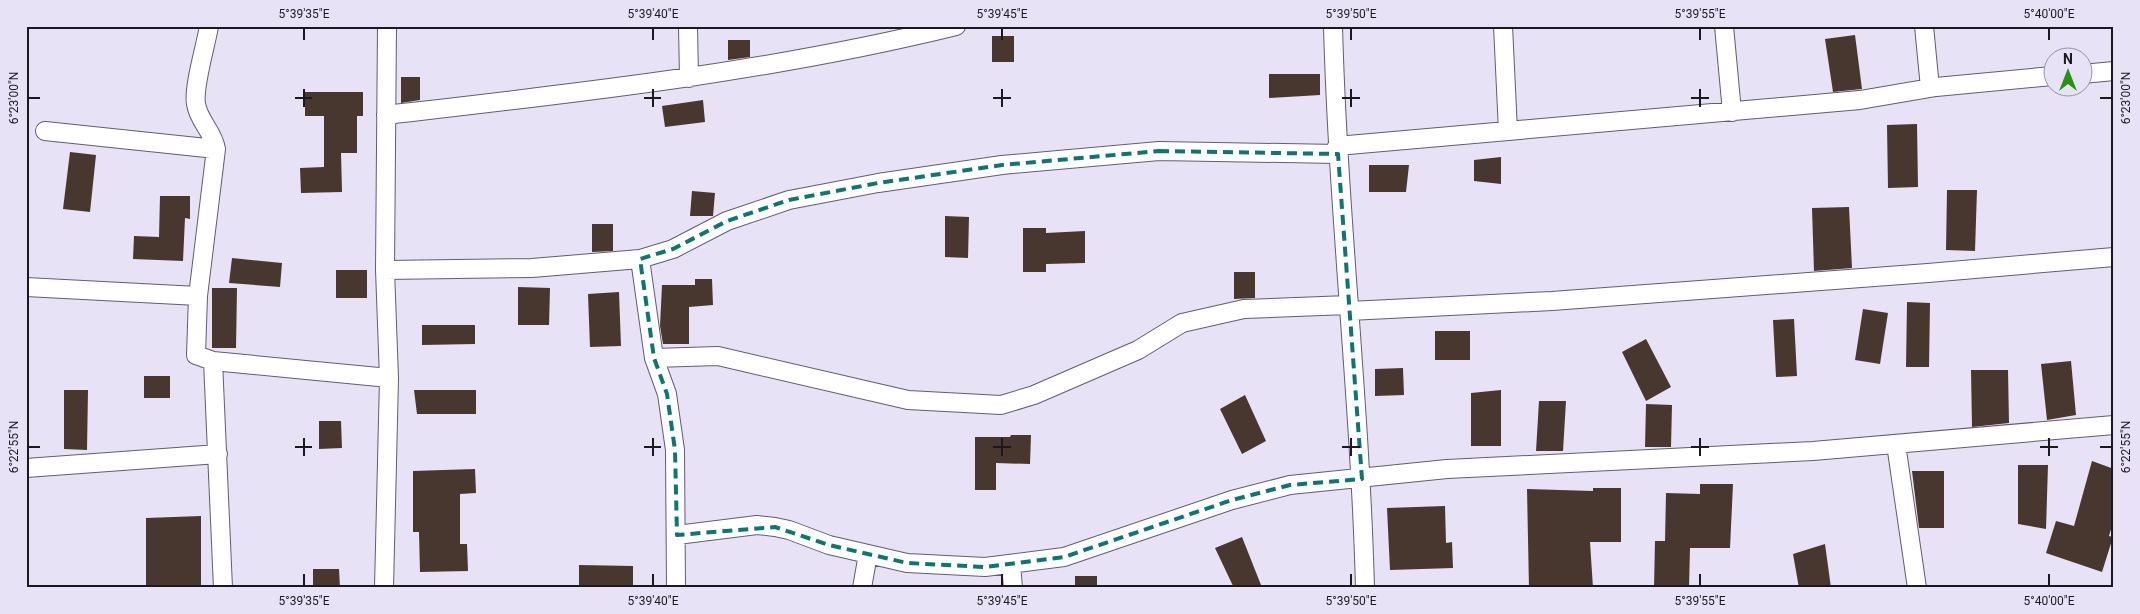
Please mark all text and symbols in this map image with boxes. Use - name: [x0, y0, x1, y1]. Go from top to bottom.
- text: 5°39'35"E: [279, 7, 330, 21]
- text: 5°39'40"E: [628, 7, 679, 21]
- text: 5°39'45"E: [977, 7, 1028, 21]
- text: 5°39'50"E: [1326, 7, 1377, 21]
- text: 5°39'55"E: [1675, 7, 1726, 21]
- text: 5°40'00"E: [2024, 7, 2075, 21]
- north arrow: [2042, 48, 2092, 98]
- text: N: [2063, 51, 2073, 67]
- text: 6°23'00"N: [7, 72, 21, 124]
- text: 6°23'00"N: [2119, 72, 2133, 124]
- text: 6°22'55"N: [7, 421, 21, 473]
- text: 6°22'55"N: [2119, 421, 2133, 473]
- text: 5°39'35"E: [279, 594, 330, 608]
- text: 5°39'40"E: [628, 594, 679, 608]
- text: 5°39'45"E: [977, 594, 1028, 608]
- text: 5°39'50"E: [1326, 594, 1377, 608]
- text: 5°39'55"E: [1675, 594, 1726, 608]
- text: 5°40'00"E: [2024, 594, 2075, 608]

